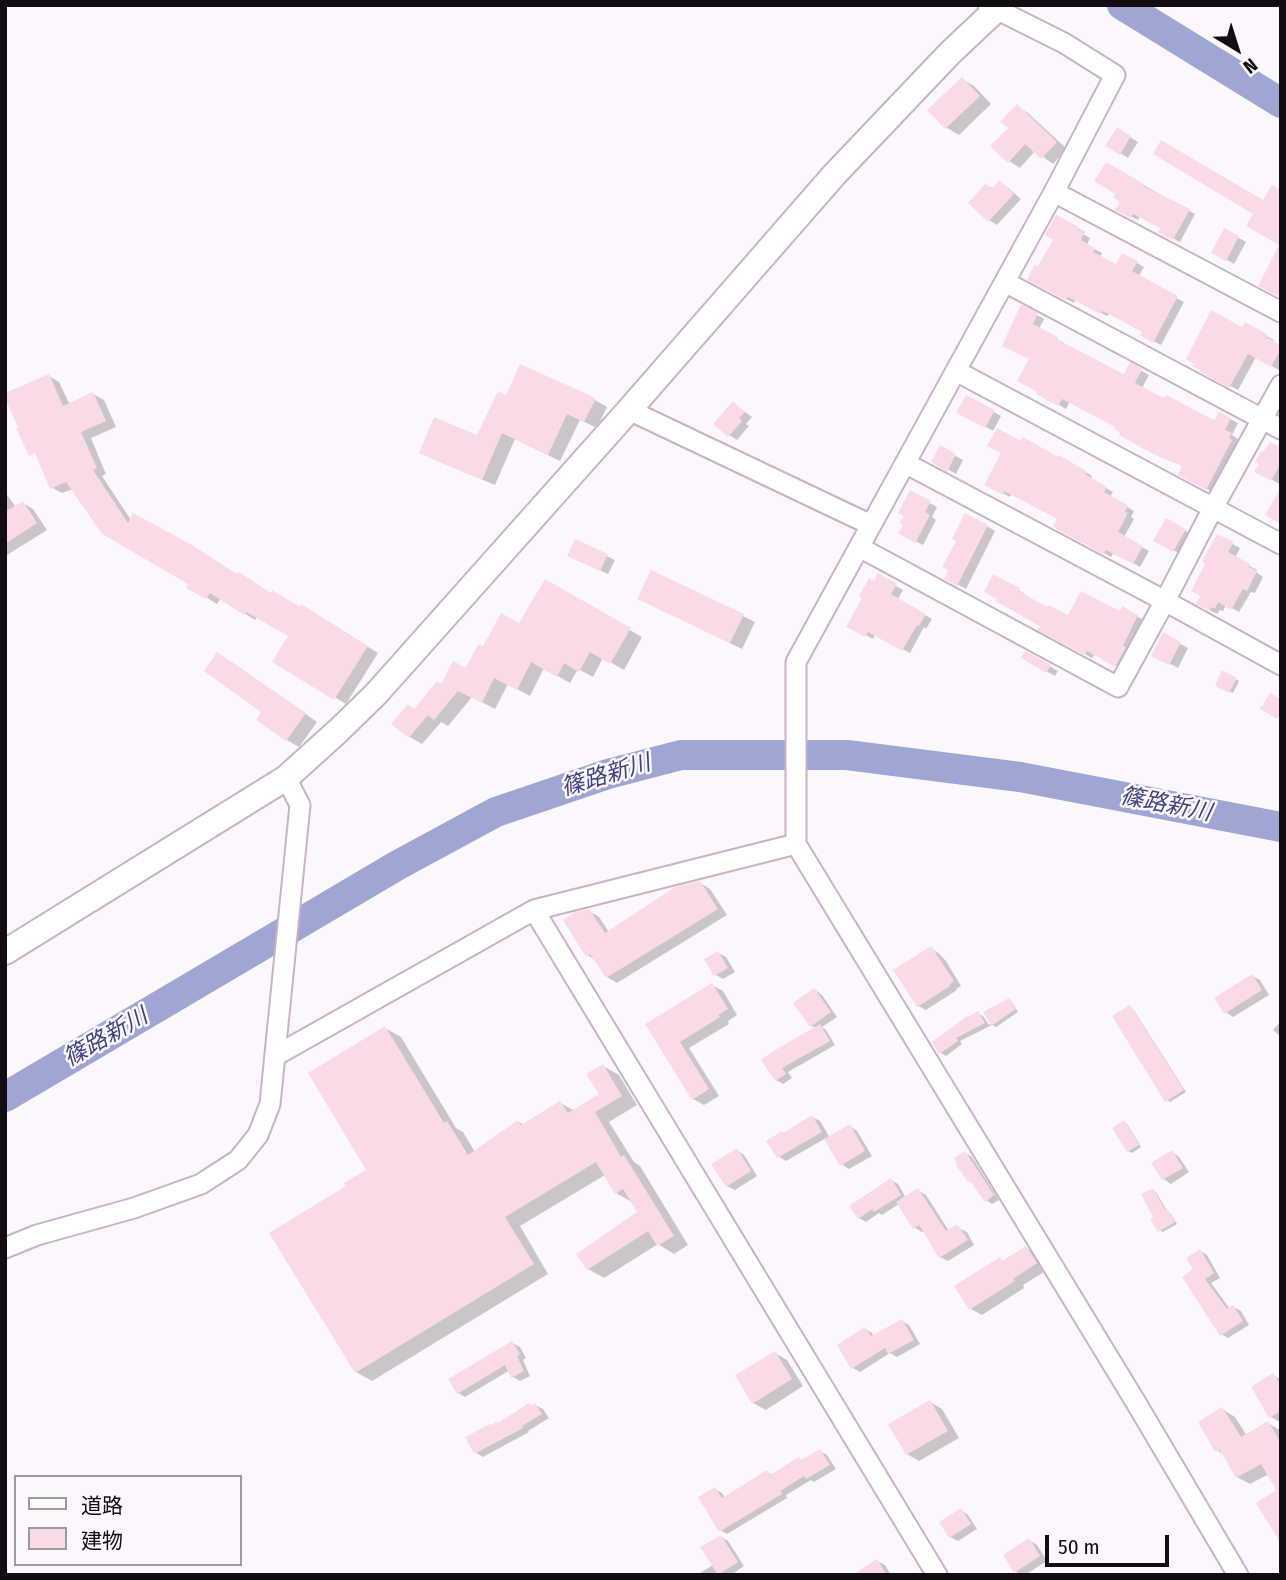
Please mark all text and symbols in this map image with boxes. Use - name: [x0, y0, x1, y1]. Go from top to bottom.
- north arrow: [1202, 14, 1272, 84]
- text: N: [1239, 53, 1262, 79]
- water label: 篠路新川: [558, 749, 654, 803]
- water label: 篠路新川: [1118, 783, 1214, 827]
- water label: 篠路新川: [59, 1003, 153, 1073]
- legend: [14, 1475, 242, 1566]
- text: 道路: [81, 1493, 123, 1519]
- scale bar: [1048, 1520, 1172, 1564]
- text: 建物: [81, 1528, 123, 1554]
- text: 50 m: [1058, 1534, 1100, 1560]

